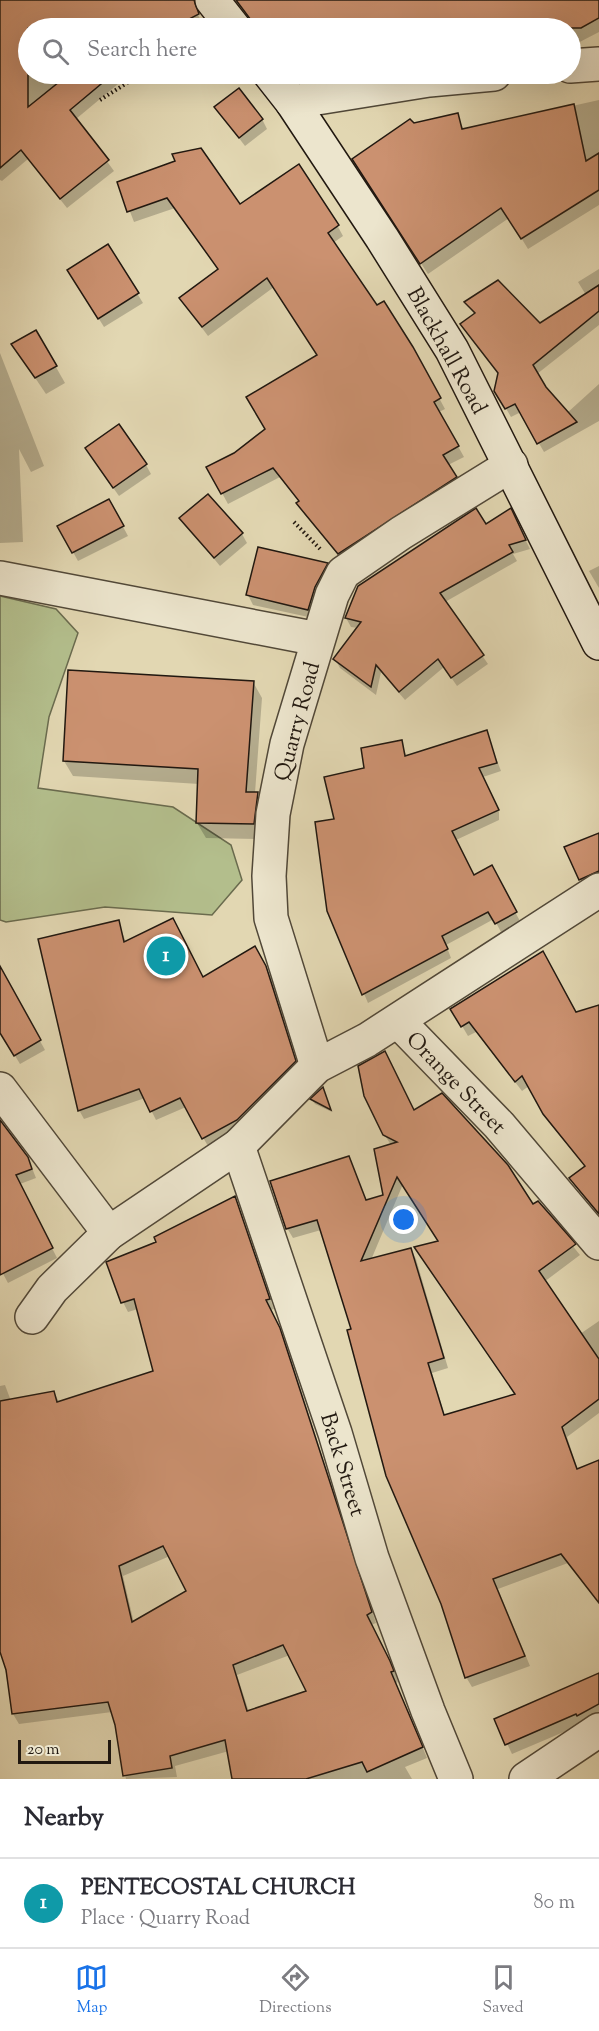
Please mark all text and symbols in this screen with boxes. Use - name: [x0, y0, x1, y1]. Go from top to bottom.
- search box: [18, 18, 581, 84]
- icon: search: [39, 35, 72, 68]
- text: Search here: [87, 35, 197, 67]
- street label: Blackhall Road: [397, 282, 494, 421]
- street label: Quarry Road: [268, 658, 330, 785]
- pin: 1: [146, 934, 186, 978]
- street label: Orange Street: [397, 1025, 513, 1143]
- your location: [389, 1205, 418, 1234]
- street label: Back Street: [310, 1409, 372, 1521]
- scale bar: [18, 1737, 111, 1764]
- text: 20 m: [27, 1739, 60, 1762]
- text: Nearby: [24, 1800, 104, 1837]
- text: PENTECOSTAL CHURCH: [81, 1873, 355, 1905]
- text: 1: [40, 1889, 47, 1918]
- text: 80 m: [534, 1889, 575, 1918]
- text: Place · Quarry Road: [81, 1905, 250, 1934]
- tab: Map: [75, 1961, 108, 2020]
- tab: Directions: [259, 1961, 332, 2020]
- tab: Saved: [482, 1961, 524, 2020]

